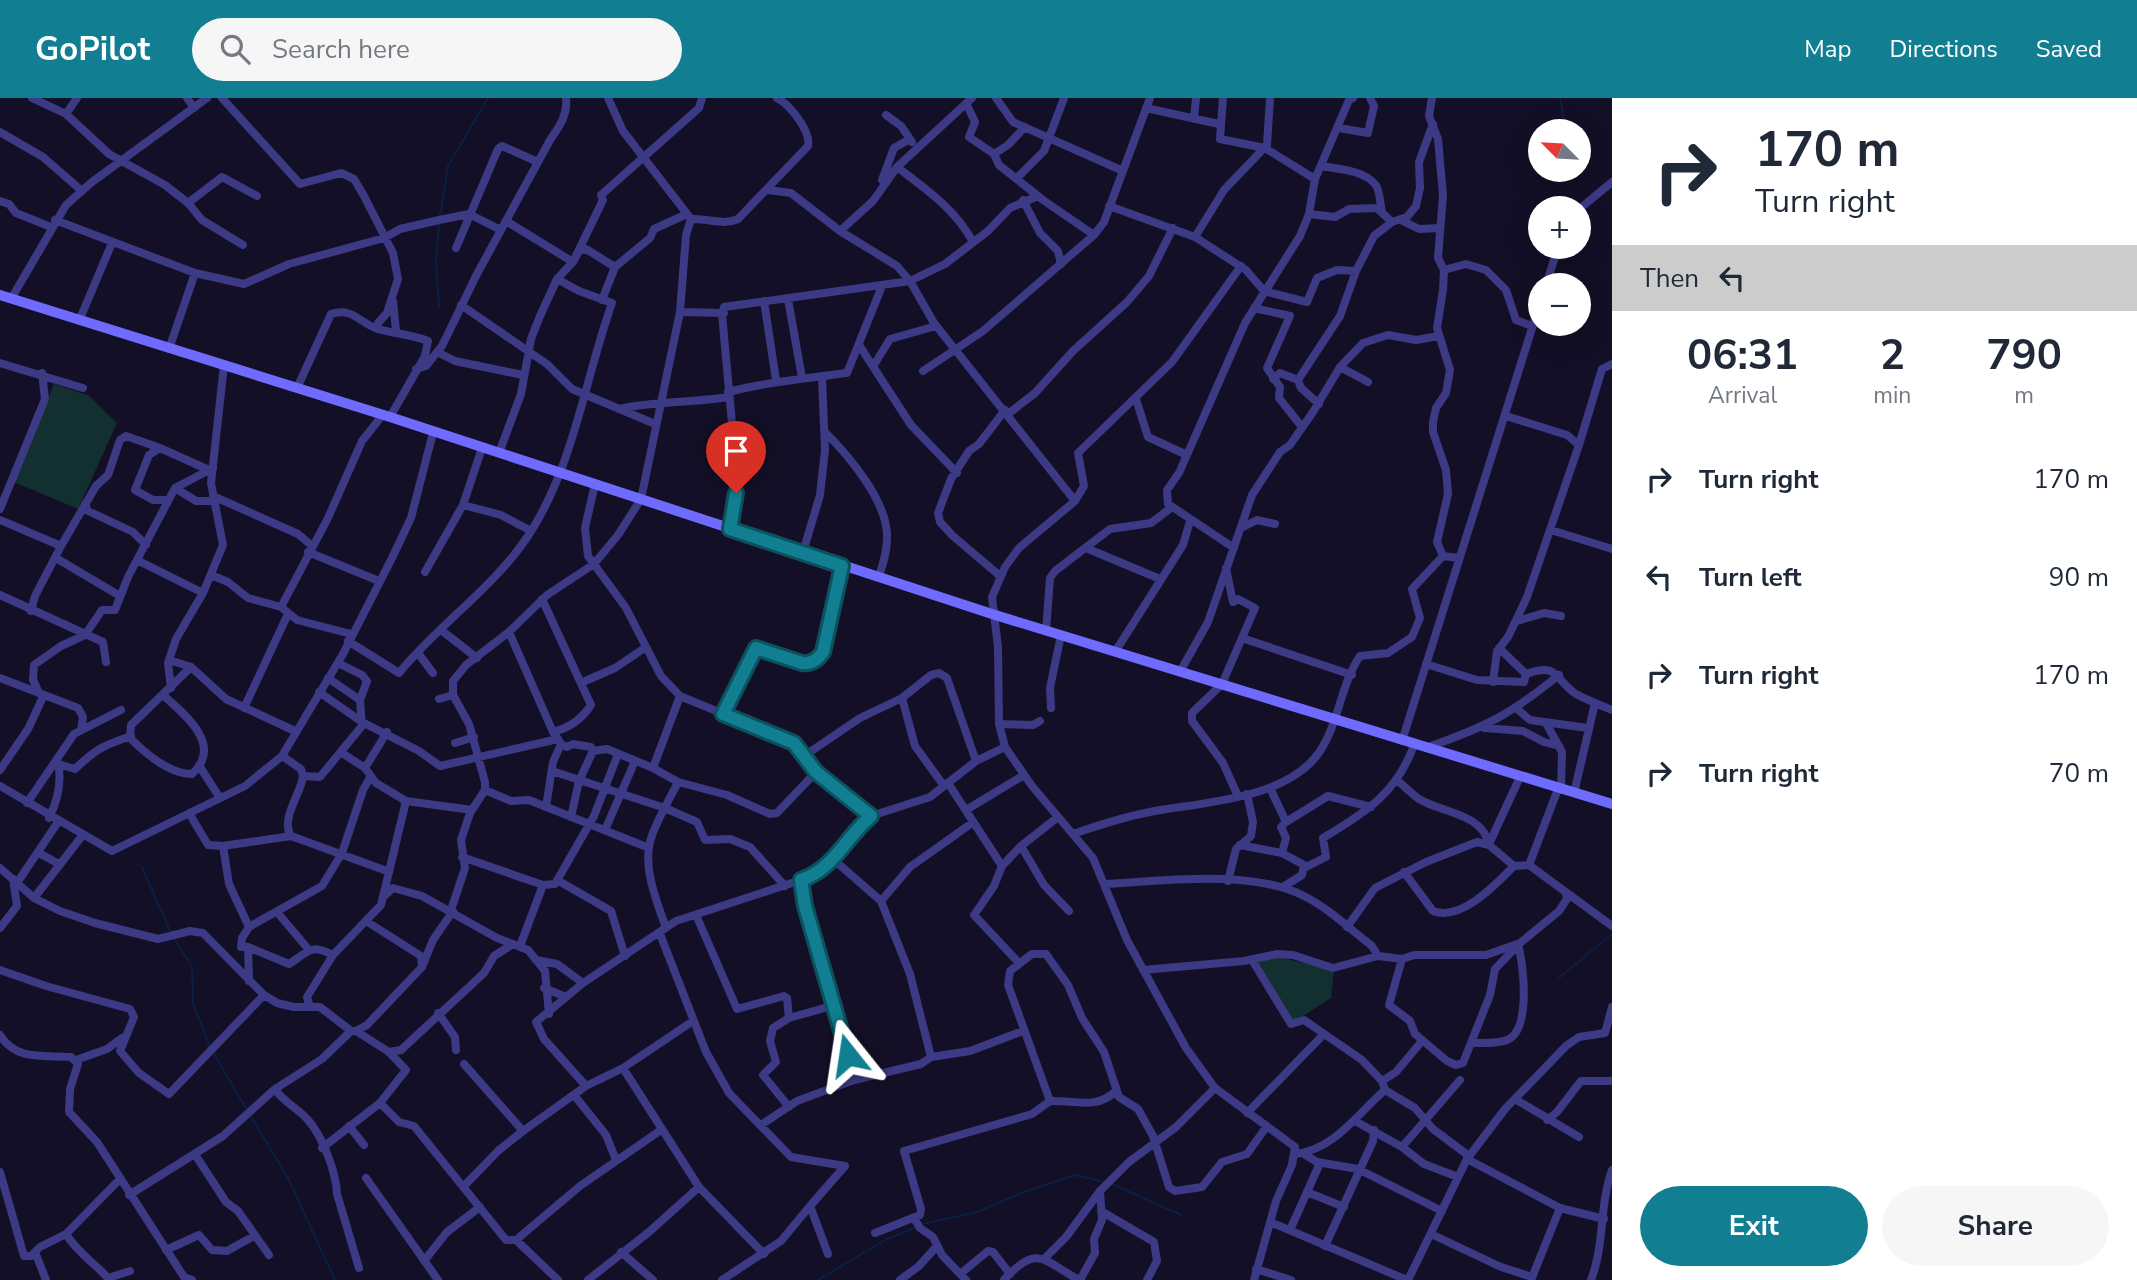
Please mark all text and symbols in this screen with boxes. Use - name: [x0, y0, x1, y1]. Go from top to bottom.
- search box: [192, 18, 682, 81]
- text: GoPilot: [35, 27, 150, 72]
- icon: search: [216, 30, 254, 68]
- text: Search here: [272, 32, 410, 67]
- text: Map: [1804, 33, 1851, 65]
- text: Directions: [1889, 33, 1998, 65]
- text: Saved: [2036, 33, 2102, 65]
- text: 170 m: [1755, 116, 1899, 183]
- north arrow: [1528, 119, 1591, 182]
- map controls: [1528, 119, 1591, 336]
- icon: right: [1640, 126, 1731, 217]
- text: Turn right: [1755, 180, 1895, 223]
- button: +: [1528, 196, 1591, 259]
- icon: left: [1713, 259, 1751, 297]
- text: Then: [1640, 261, 1699, 296]
- button: −: [1528, 273, 1591, 336]
- text: 06:31: [1687, 327, 1798, 384]
- text: 2: [1880, 327, 1905, 384]
- text: 790: [1986, 327, 2062, 384]
- text: Arrival: [1708, 380, 1777, 411]
- text: min: [1873, 380, 1911, 411]
- text: m: [2014, 380, 2034, 411]
- pin: [706, 421, 766, 493]
- icon: arrive: [717, 432, 755, 470]
- icon: right: [1640, 460, 1678, 498]
- text: Turn right: [1699, 462, 1818, 497]
- text: 170 m: [2033, 462, 2109, 497]
- icon: left: [1640, 558, 1678, 596]
- text: Turn left: [1699, 560, 1802, 595]
- text: 90 m: [2049, 560, 2109, 595]
- icon: right: [1640, 656, 1678, 694]
- text: Turn right: [1699, 658, 1818, 693]
- text: 170 m: [2033, 658, 2109, 693]
- icon: right: [1640, 754, 1678, 792]
- text: Turn right: [1699, 756, 1818, 791]
- text: 70 m: [2049, 756, 2109, 791]
- position arrow: [811, 1018, 885, 1092]
- button: Exit: [1640, 1186, 1868, 1266]
- button: Share: [1882, 1186, 2109, 1266]

